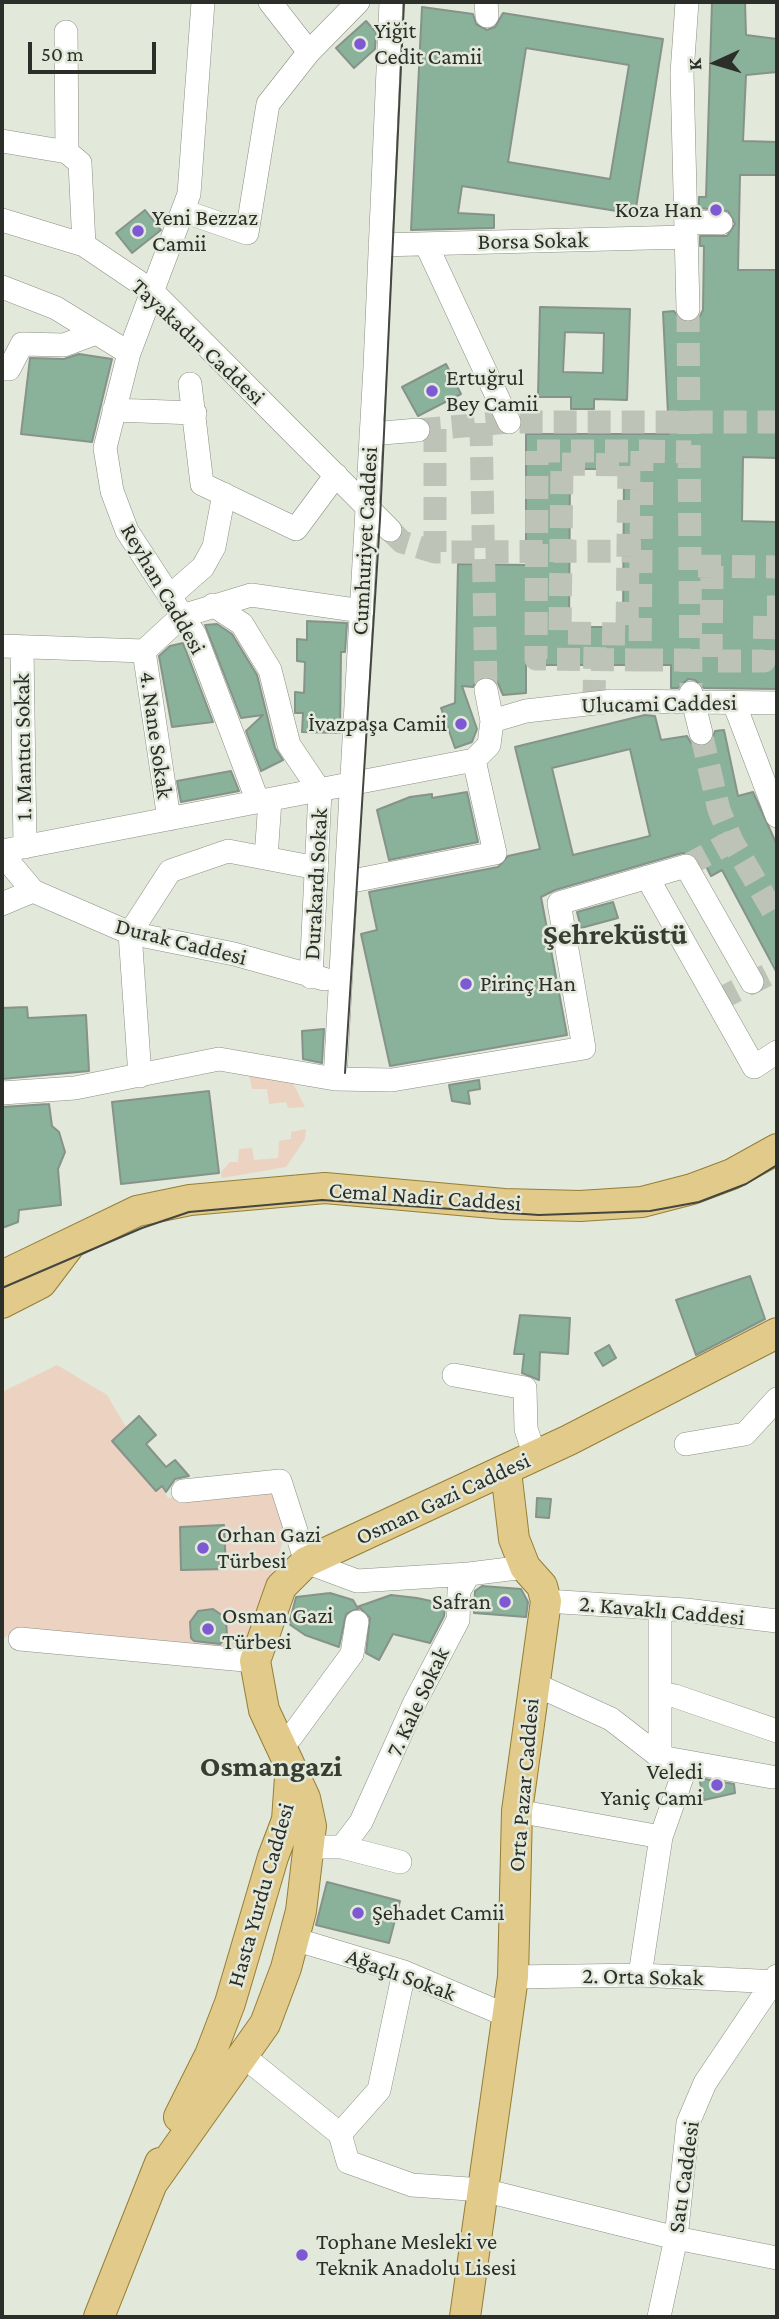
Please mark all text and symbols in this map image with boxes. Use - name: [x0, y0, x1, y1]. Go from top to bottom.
- place label: Yiğit Cedit Camii: [374, 17, 482, 71]
- scale bar: [32, 28, 159, 72]
- north arrow: [681, 28, 751, 98]
- marker: Yiğit Cedit Camii: [352, 36, 368, 52]
- text: 50 m: [41, 42, 84, 66]
- text: K: [684, 58, 705, 71]
- place label: Koza Han: [615, 196, 702, 224]
- marker: Koza Han: [708, 202, 724, 218]
- place label: Yeni Bezzaz Camii: [152, 204, 258, 258]
- marker: Yeni Bezzaz Camii: [130, 223, 146, 239]
- street label: Borsa Sokak: [477, 226, 589, 256]
- street label: Tayakadın Caddesi: [125, 273, 271, 411]
- place label: Ertuğrul Bey Camii: [446, 364, 538, 418]
- marker: Ertuğrul Bey Camii: [424, 383, 440, 399]
- street label: Cumhuriyet Caddesi: [346, 446, 384, 636]
- street label: Reyhan Caddesi: [114, 519, 212, 659]
- street label: 4. Nane Sokak: [133, 670, 179, 800]
- street label: 1. Mantıcı Sokak: [8, 673, 38, 821]
- street label: Ulucami Caddesi: [581, 689, 737, 719]
- place label: İvazpaşa Camii: [308, 710, 447, 738]
- marker: İvazpaşa Camii: [453, 716, 469, 732]
- street label: Durakardı Sokak: [298, 807, 334, 961]
- street label: Durak Caddesi: [112, 912, 250, 972]
- district label: Şehreküstü: [543, 917, 687, 953]
- place label: Pirinç Han: [480, 970, 576, 998]
- marker: Pirinç Han: [458, 976, 474, 992]
- street label: Cemal Nadir Caddesi: [328, 1177, 522, 1217]
- street label: Osman Gazi Caddesi: [352, 1447, 534, 1551]
- place label: Orhan Gazi Türbesi: [217, 1521, 321, 1575]
- marker: Orhan Gazi Türbesi: [195, 1540, 211, 1556]
- place label: Safran: [432, 1588, 491, 1616]
- street label: 2. Kavaklı Caddesi: [578, 1590, 746, 1632]
- marker: Safran: [497, 1594, 513, 1610]
- place label: Osman Gazi Türbesi: [222, 1602, 333, 1656]
- marker: Osman Gazi Türbesi: [200, 1621, 216, 1637]
- street label: 7. Kale Sokak: [381, 1643, 455, 1761]
- street label: Orta Pazar Caddesi: [503, 1697, 545, 1873]
- district label: Osmangazi: [200, 1749, 342, 1785]
- place label: Veledi Yaniç Cami: [601, 1758, 703, 1812]
- marker: Veledi Yaniç Cami: [709, 1777, 725, 1793]
- street label: Hasta Yurdu Caddesi: [221, 1800, 301, 1990]
- place label: Şehadet Camii: [372, 1899, 505, 1927]
- marker: Şehadet Camii: [350, 1905, 366, 1921]
- street label: Ağaçlı Sokak: [342, 1942, 460, 2008]
- street label: 2. Orta Sokak: [582, 1962, 704, 1992]
- street label: Satı Caddesi: [662, 2119, 706, 2235]
- place label: Tophane Mesleki ve Teknik Anadolu Lisesi: [316, 2228, 516, 2282]
- marker: Tophane Mesleki ve Teknik Anadolu Lisesi: [294, 2247, 310, 2263]

